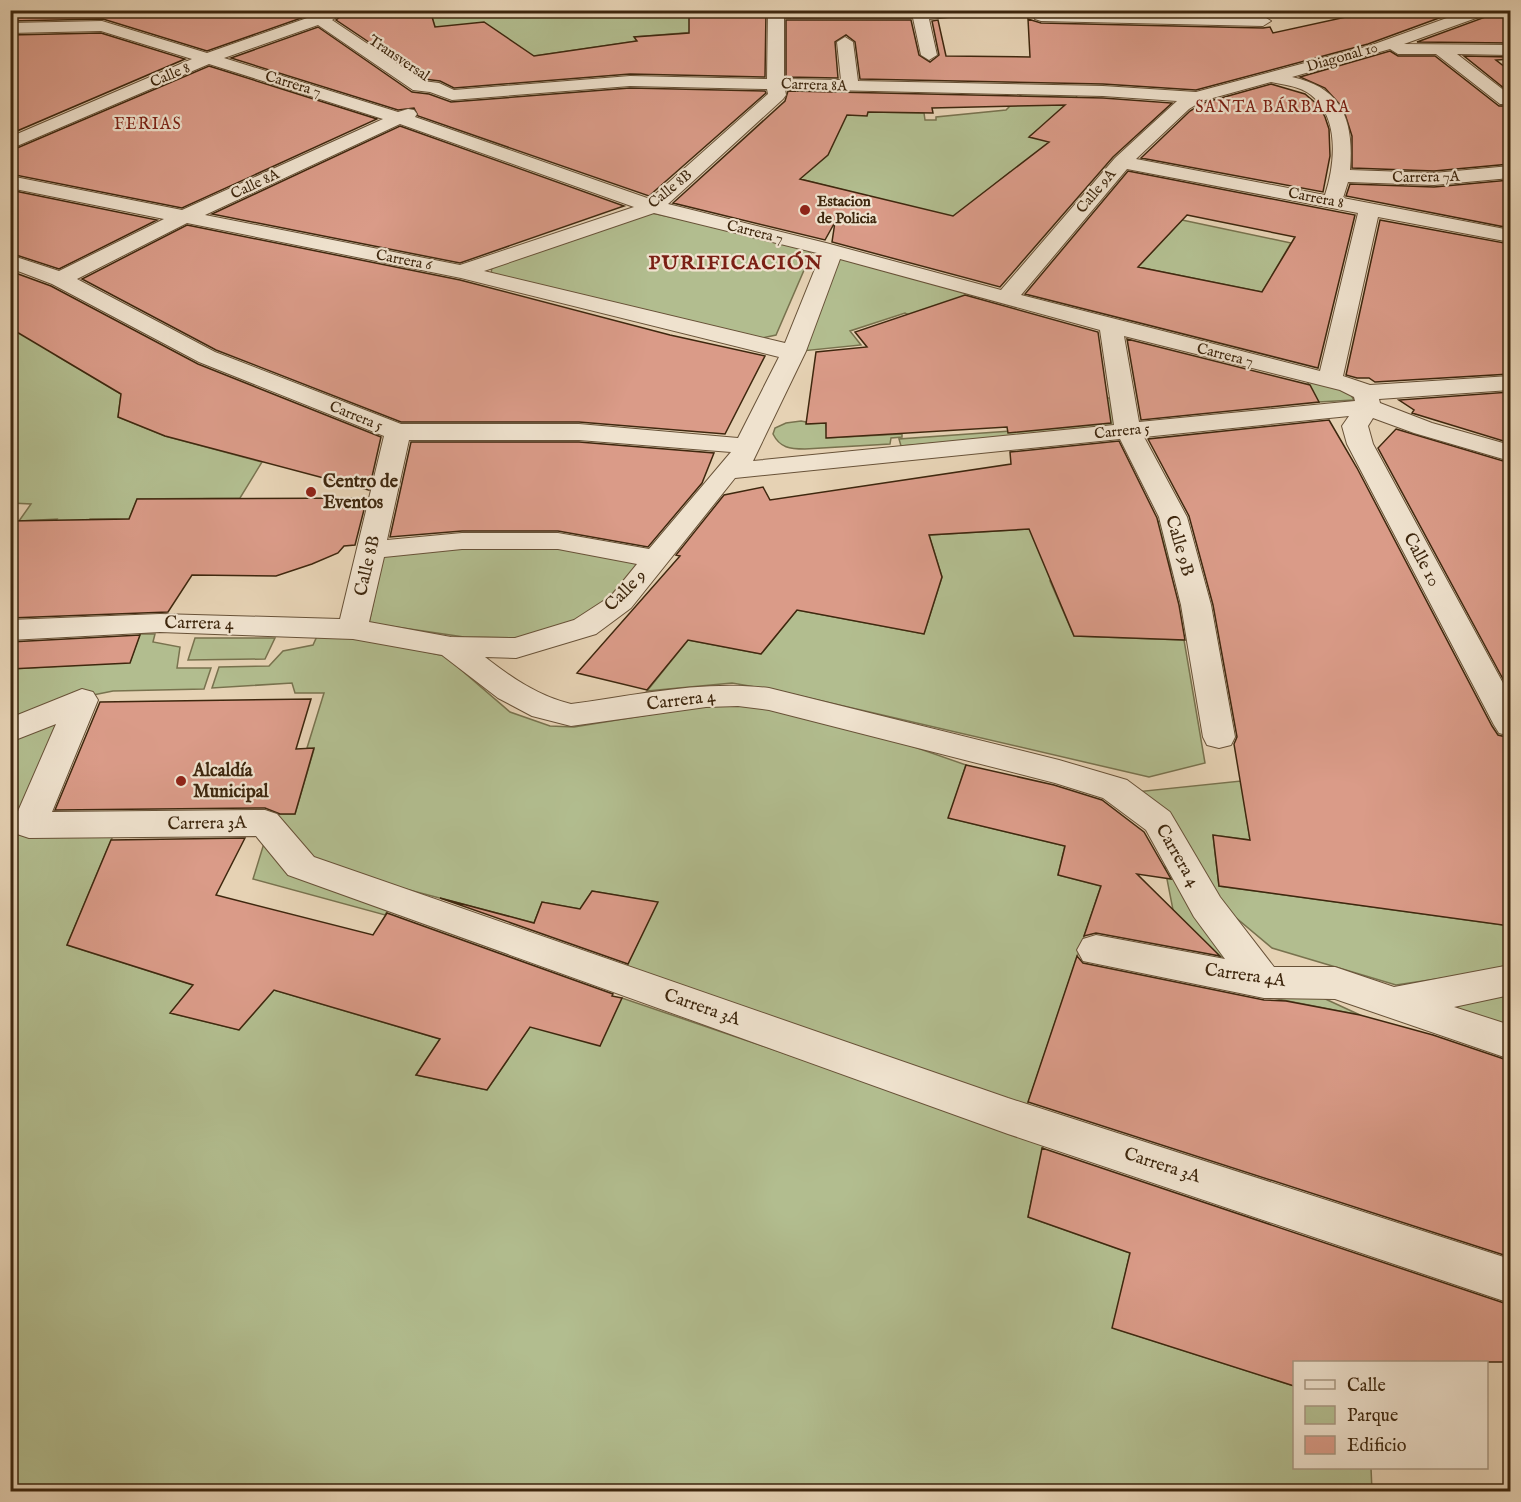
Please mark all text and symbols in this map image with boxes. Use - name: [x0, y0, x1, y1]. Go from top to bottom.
- street label: Transversal: [365, 31, 434, 86]
- street label: Diagonal 10: [1304, 38, 1380, 76]
- street label: Calle 8: [147, 58, 193, 92]
- street label: Carrera 7: [263, 67, 323, 101]
- street label: Carrera 8A: [780, 74, 848, 96]
- district label: SANTA BÁRBARA: [1195, 96, 1351, 118]
- district label: FERIAS: [114, 115, 182, 135]
- street label: Calle 8A: [228, 164, 283, 203]
- street label: Calle 9A: [1072, 164, 1121, 217]
- street label: Calle 8B: [644, 165, 696, 213]
- street label: Carrera 7A: [1392, 167, 1461, 187]
- street label: Carrera 8: [1287, 183, 1346, 213]
- place label: Estacion de Policia: [817, 192, 877, 228]
- marker: Estacion de Policia: [798, 203, 812, 217]
- street label: Carrera 7: [725, 216, 785, 248]
- street label: Carrera 6: [374, 245, 434, 275]
- district label: PURIFICACIÓN: [648, 251, 824, 276]
- street label: Carrera 7: [1195, 339, 1255, 371]
- street label: Carrera 5: [327, 397, 386, 435]
- street label: Carrera 5: [1093, 419, 1151, 443]
- place label: Centro de Eventos: [323, 471, 399, 515]
- marker: Centro de Eventos: [304, 485, 318, 499]
- street label: Calle 9B: [1159, 513, 1199, 579]
- street label: Calle 10: [1397, 529, 1445, 591]
- street label: Calle 8B: [350, 533, 386, 599]
- street label: Calle 9: [600, 565, 652, 617]
- street label: Carrera 4: [164, 612, 234, 636]
- street label: Carrera 4: [645, 685, 717, 717]
- place label: Alcaldía Municipal: [192, 760, 269, 804]
- marker: Alcaldía Municipal: [174, 774, 188, 788]
- street label: Carrera 3A: [167, 812, 248, 836]
- street label: Carrera 4: [1150, 820, 1204, 892]
- street label: Carrera 4A: [1203, 959, 1288, 993]
- street label: Carrera 3A: [661, 984, 744, 1032]
- street label: Carrera 3A: [1121, 1143, 1204, 1189]
- legend: [1293, 1361, 1488, 1469]
- text: Calle: [1347, 1375, 1386, 1398]
- text: Parque: [1347, 1405, 1398, 1428]
- text: Edificio: [1347, 1435, 1407, 1458]

